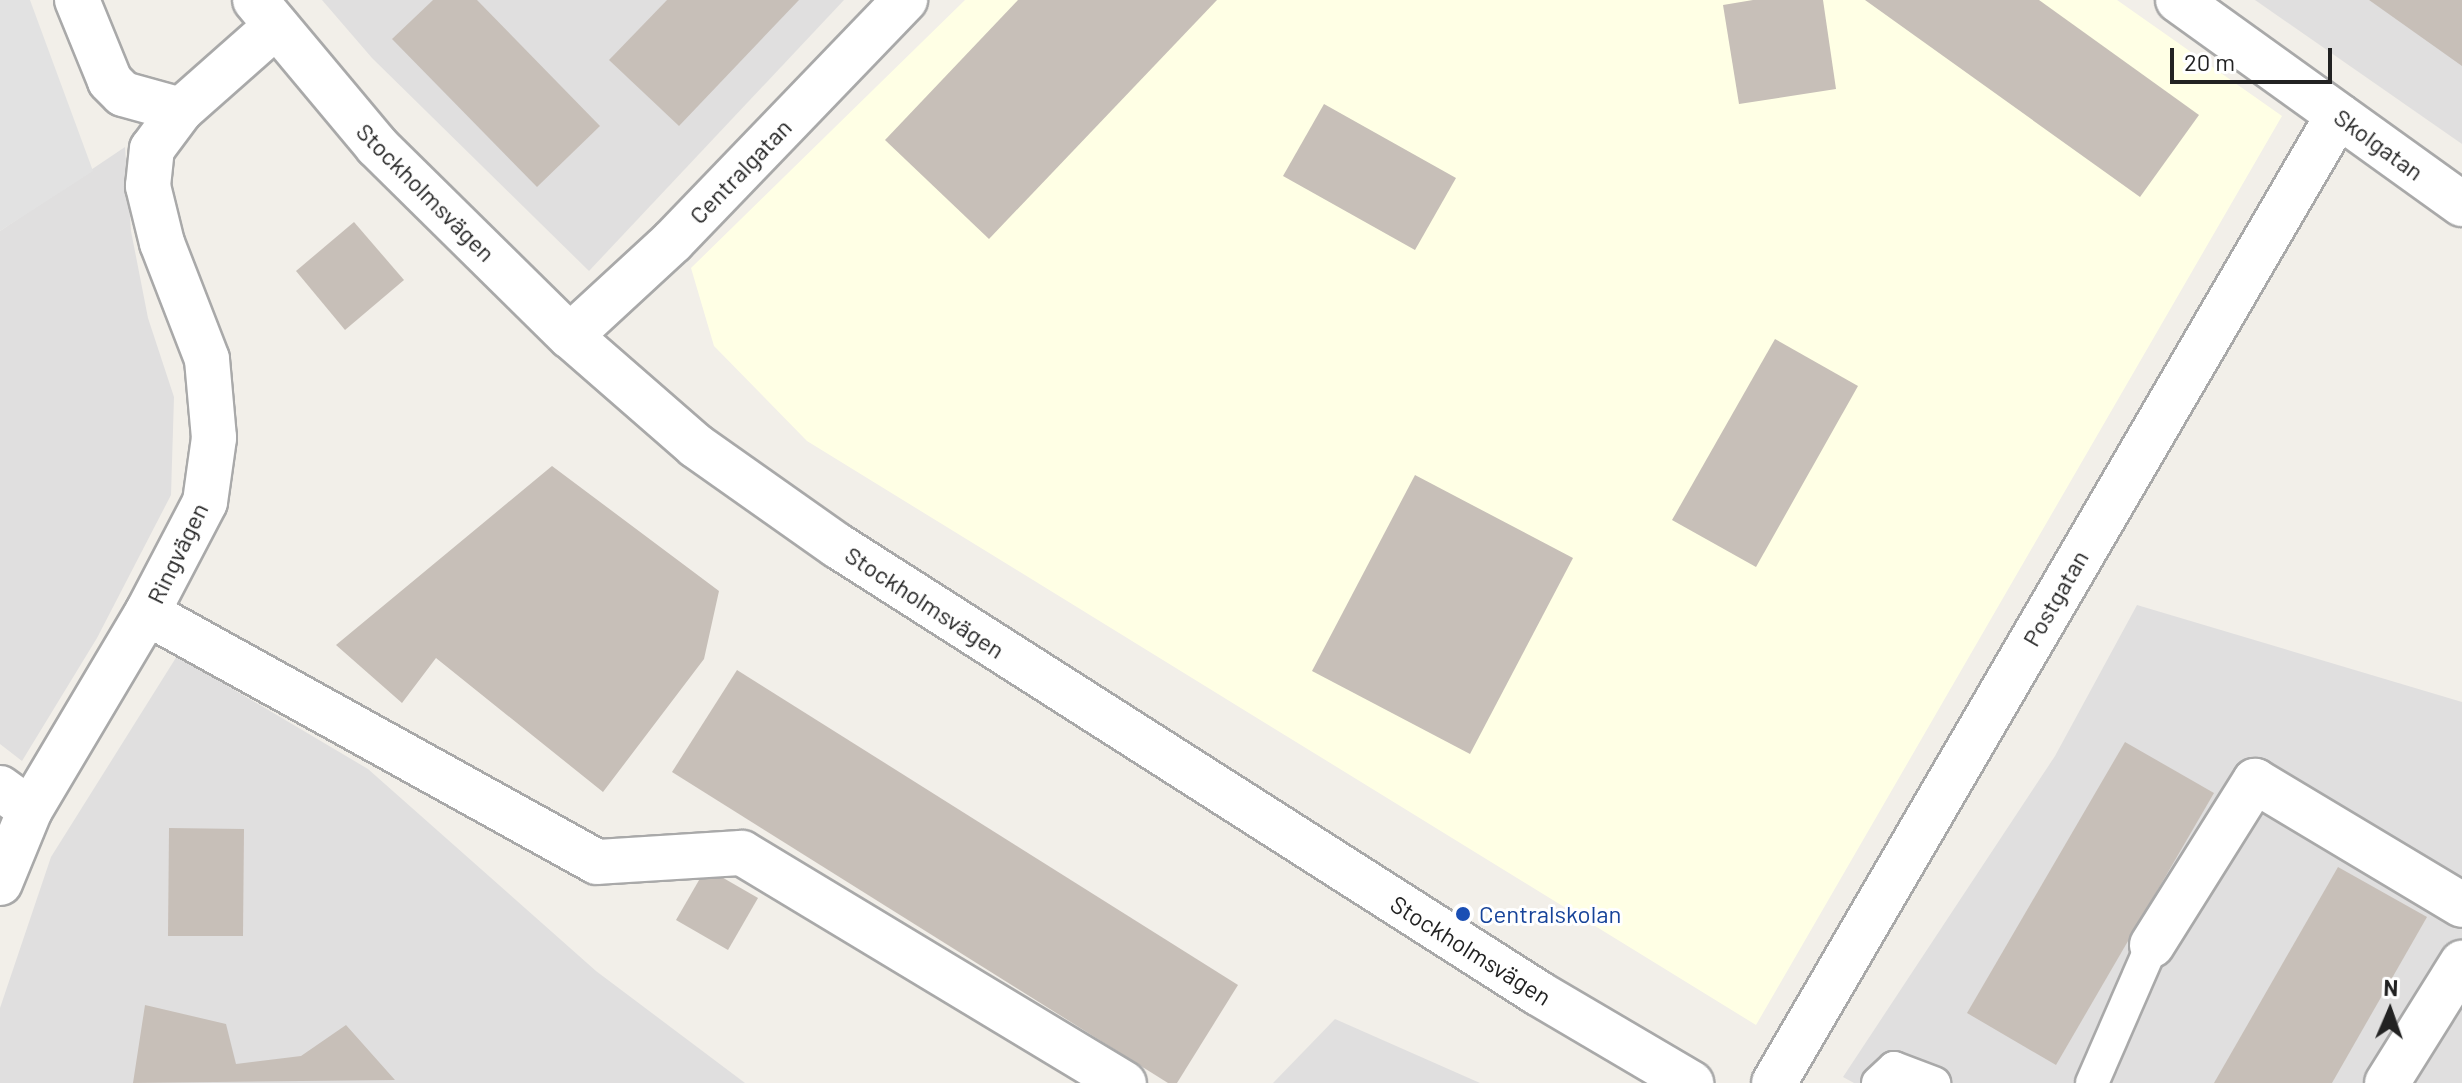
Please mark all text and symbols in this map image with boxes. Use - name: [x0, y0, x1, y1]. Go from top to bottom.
- scale bar: [2174, 32, 2336, 82]
- text: 20 m: [2184, 47, 2235, 76]
- street label: Skolgatan: [2329, 102, 2429, 186]
- street label: Centralgatan: [683, 113, 797, 229]
- street label: Stockholmsvägen: [351, 117, 501, 267]
- street label: Ringvägen: [140, 498, 214, 608]
- street label: Stockholmsvägen: [840, 540, 1010, 664]
- street label: Postgatan: [2016, 545, 2094, 651]
- street label: Stockholmsvägen: [1385, 889, 1557, 1011]
- place label: Centralskolan: [1479, 900, 1621, 928]
- marker: Centralskolan: [1454, 905, 1472, 923]
- north arrow: [2350, 971, 2430, 1051]
- text: N: [2383, 974, 2399, 1000]

